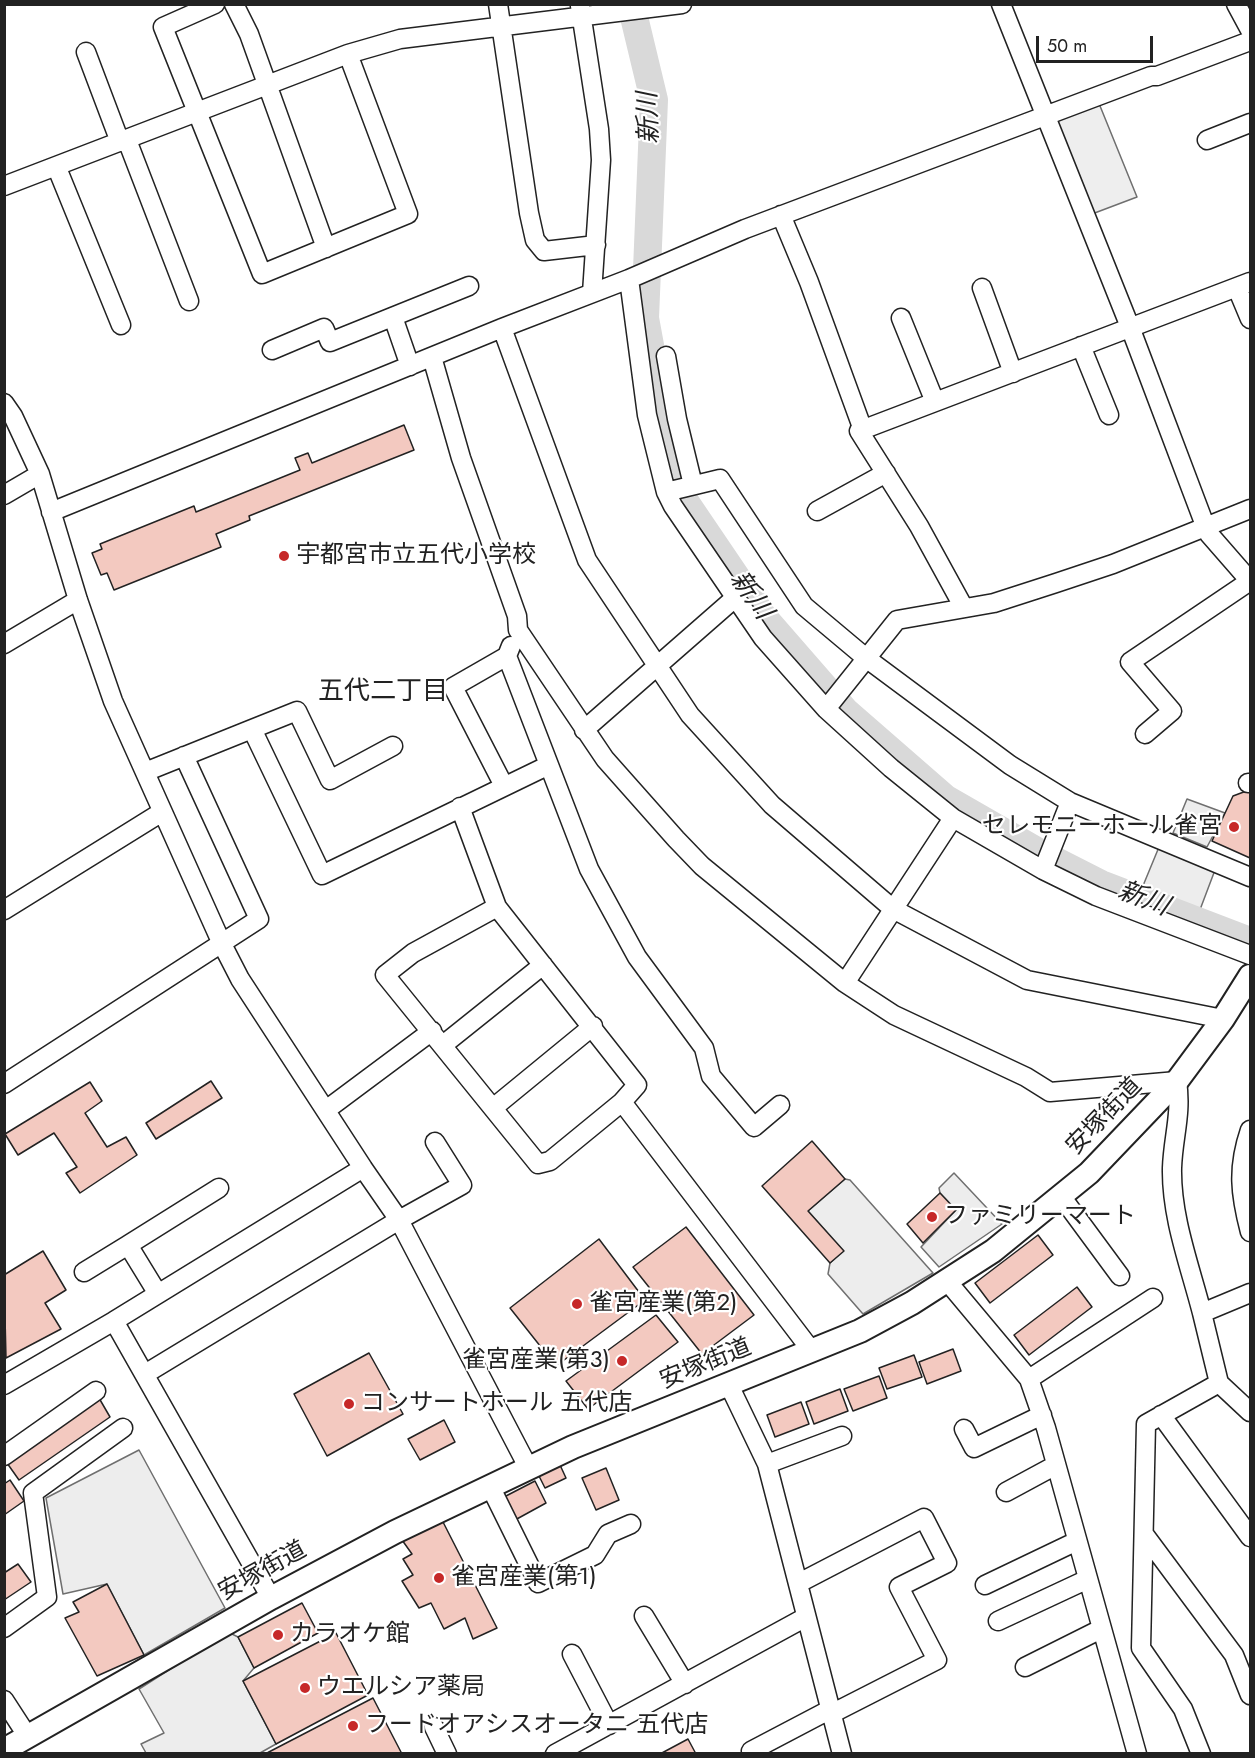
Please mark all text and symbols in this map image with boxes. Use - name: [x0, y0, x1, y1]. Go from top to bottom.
- scale bar: [1039, 24, 1156, 62]
- text: 50 m: [1047, 33, 1087, 59]
- water label: 新川: [634, 91, 666, 145]
- place label: 宇都宮市立五代小学校: [296, 542, 536, 570]
- marker: 宇都宮市立五代小学校: [277, 549, 291, 563]
- water label: 新川: [722, 566, 778, 626]
- district label: 五代二丁目: [318, 677, 448, 709]
- place label: セレモニーホール雀宮: [982, 813, 1222, 841]
- marker: セレモニーホール雀宮: [1227, 820, 1241, 834]
- water label: 新川: [1113, 876, 1173, 924]
- street label: 安塚街道: [1061, 1072, 1149, 1162]
- place label: ファミリーマート: [944, 1203, 1136, 1231]
- marker: ファミリーマート: [925, 1210, 939, 1224]
- place label: 雀宮産業(第2): [589, 1290, 738, 1318]
- marker: 雀宮産業(第2): [570, 1297, 584, 1311]
- street label: 安塚街道: [656, 1334, 756, 1396]
- place label: 雀宮産業(第3): [462, 1347, 610, 1375]
- marker: 雀宮産業(第3): [615, 1354, 629, 1368]
- place label: コンサートホール 五代店: [361, 1390, 632, 1418]
- marker: コンサートホール 五代店: [342, 1397, 356, 1411]
- street label: 安塚街道: [214, 1536, 312, 1608]
- place label: 雀宮産業(第1): [451, 1564, 597, 1592]
- marker: 雀宮産業(第1): [432, 1571, 446, 1585]
- place label: カラオケ館: [290, 1621, 410, 1649]
- marker: カラオケ館: [271, 1628, 285, 1642]
- place label: ウエルシア薬局: [317, 1674, 485, 1702]
- marker: ウエルシア薬局: [298, 1681, 312, 1695]
- place label: フードオアシスオータニ 五代店: [365, 1712, 708, 1740]
- marker: フードオアシスオータニ 五代店: [346, 1719, 360, 1733]

